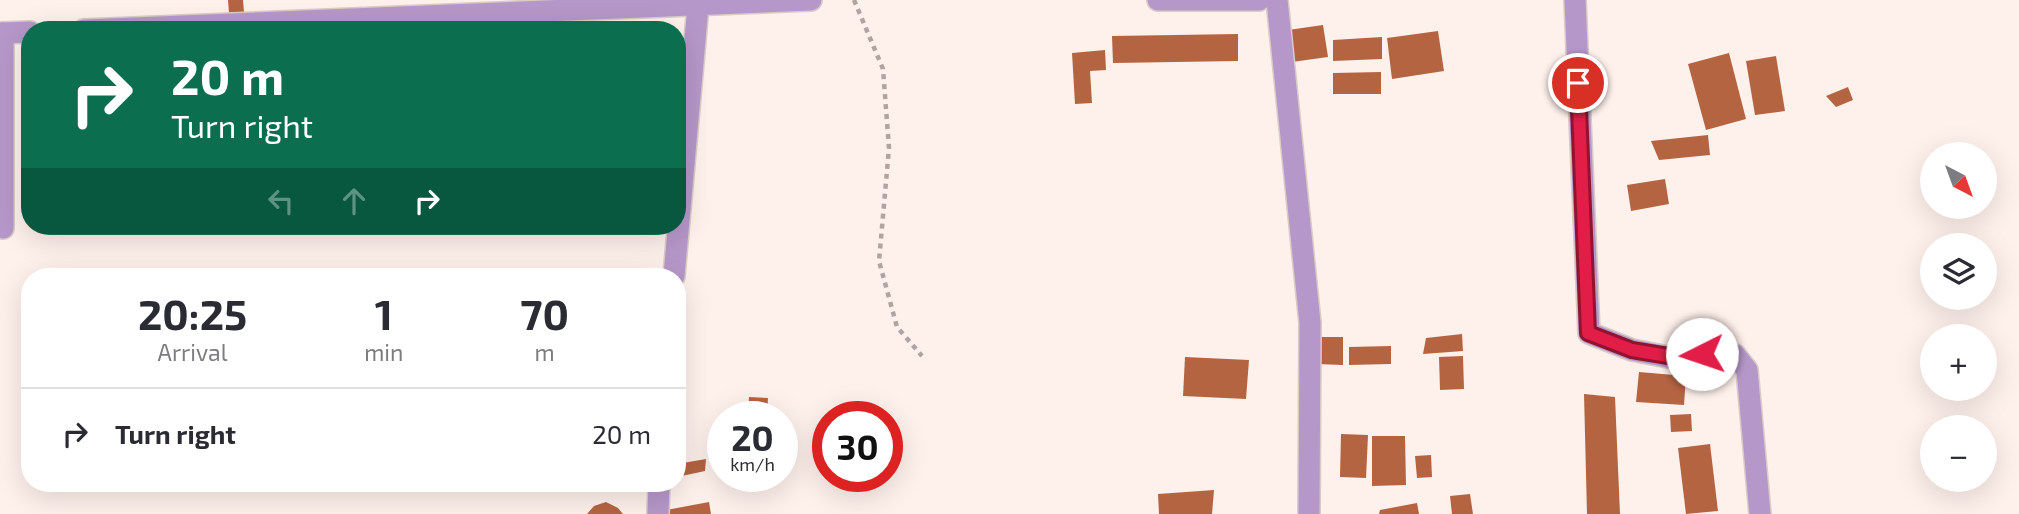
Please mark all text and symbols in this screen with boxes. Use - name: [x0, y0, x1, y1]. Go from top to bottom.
- text: 20 m: [171, 46, 284, 105]
- icon: right: [56, 49, 147, 140]
- pin: [1548, 53, 1608, 113]
- icon: arrive: [1559, 64, 1597, 102]
- text: Turn right: [171, 106, 313, 144]
- north arrow: [1920, 142, 1997, 219]
- map controls: [1920, 142, 1997, 492]
- icon: left: [262, 182, 300, 220]
- icon: ahead: [335, 182, 373, 220]
- icon: right: [408, 182, 446, 220]
- button: layers: [1920, 233, 1997, 310]
- text: 20:25: [138, 288, 247, 338]
- text: 1: [375, 288, 393, 338]
- text: 70: [520, 288, 569, 338]
- position arrow: [1665, 317, 1739, 391]
- button: +: [1920, 324, 1997, 401]
- text: Arrival: [158, 338, 228, 366]
- text: min: [364, 338, 403, 366]
- text: m: [535, 338, 555, 366]
- speed limit sign: 30: [812, 401, 903, 492]
- icon: right: [56, 415, 94, 453]
- button: −: [1920, 415, 1997, 492]
- text: 20: [731, 416, 774, 458]
- text: Turn right: [115, 418, 236, 449]
- text: 20 m: [592, 418, 651, 449]
- text: km/h: [730, 453, 775, 475]

